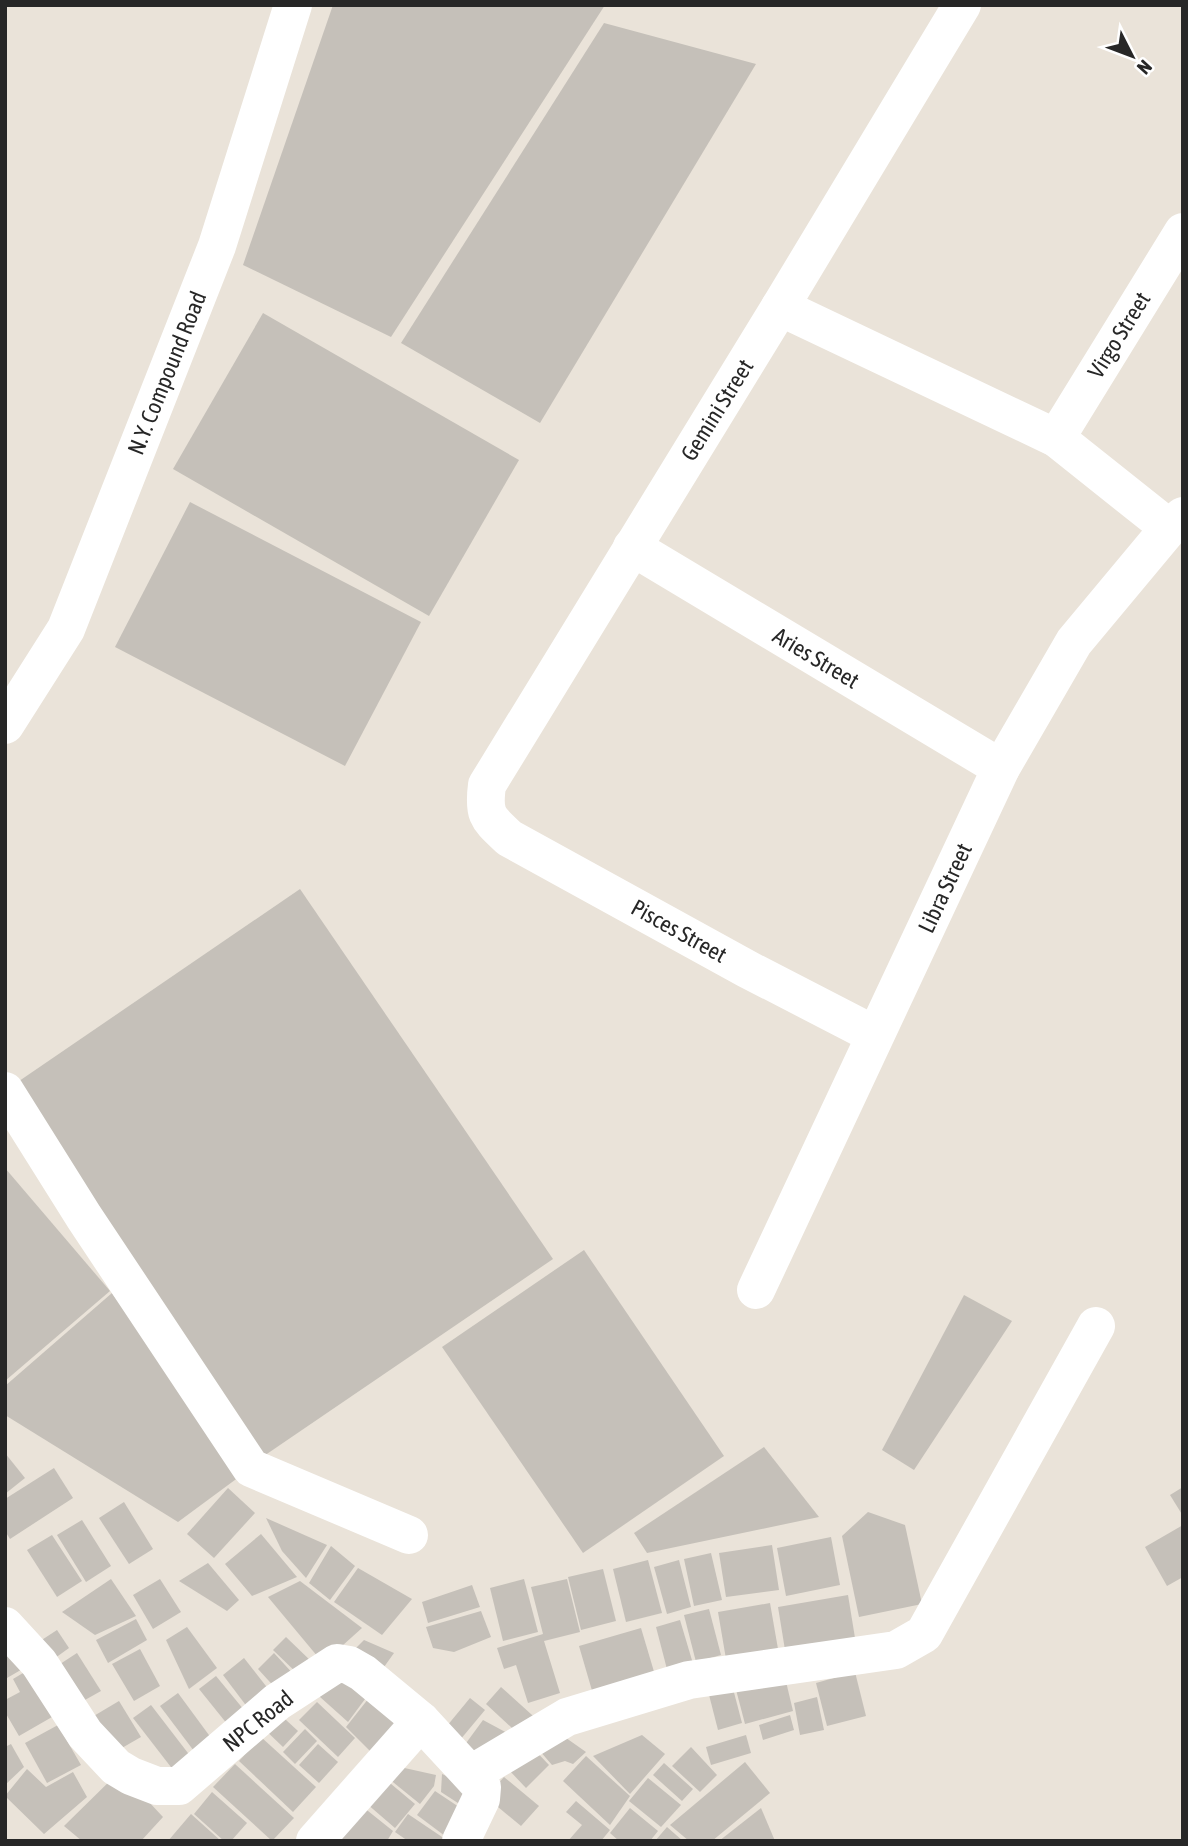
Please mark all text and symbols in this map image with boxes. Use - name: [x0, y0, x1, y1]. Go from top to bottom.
- north arrow: [1097, 21, 1167, 91]
- text: N: [1133, 56, 1157, 79]
- street label: Virgo Street: [1082, 287, 1156, 383]
- street label: N.Y. Compound Road: [122, 288, 212, 458]
- street label: Gemini Street: [676, 355, 758, 465]
- street label: Aries Street: [768, 622, 864, 694]
- street label: Libra Street: [913, 839, 977, 937]
- street label: Pisces Street: [627, 894, 731, 968]
- street label: NPC Road: [218, 1685, 298, 1757]

